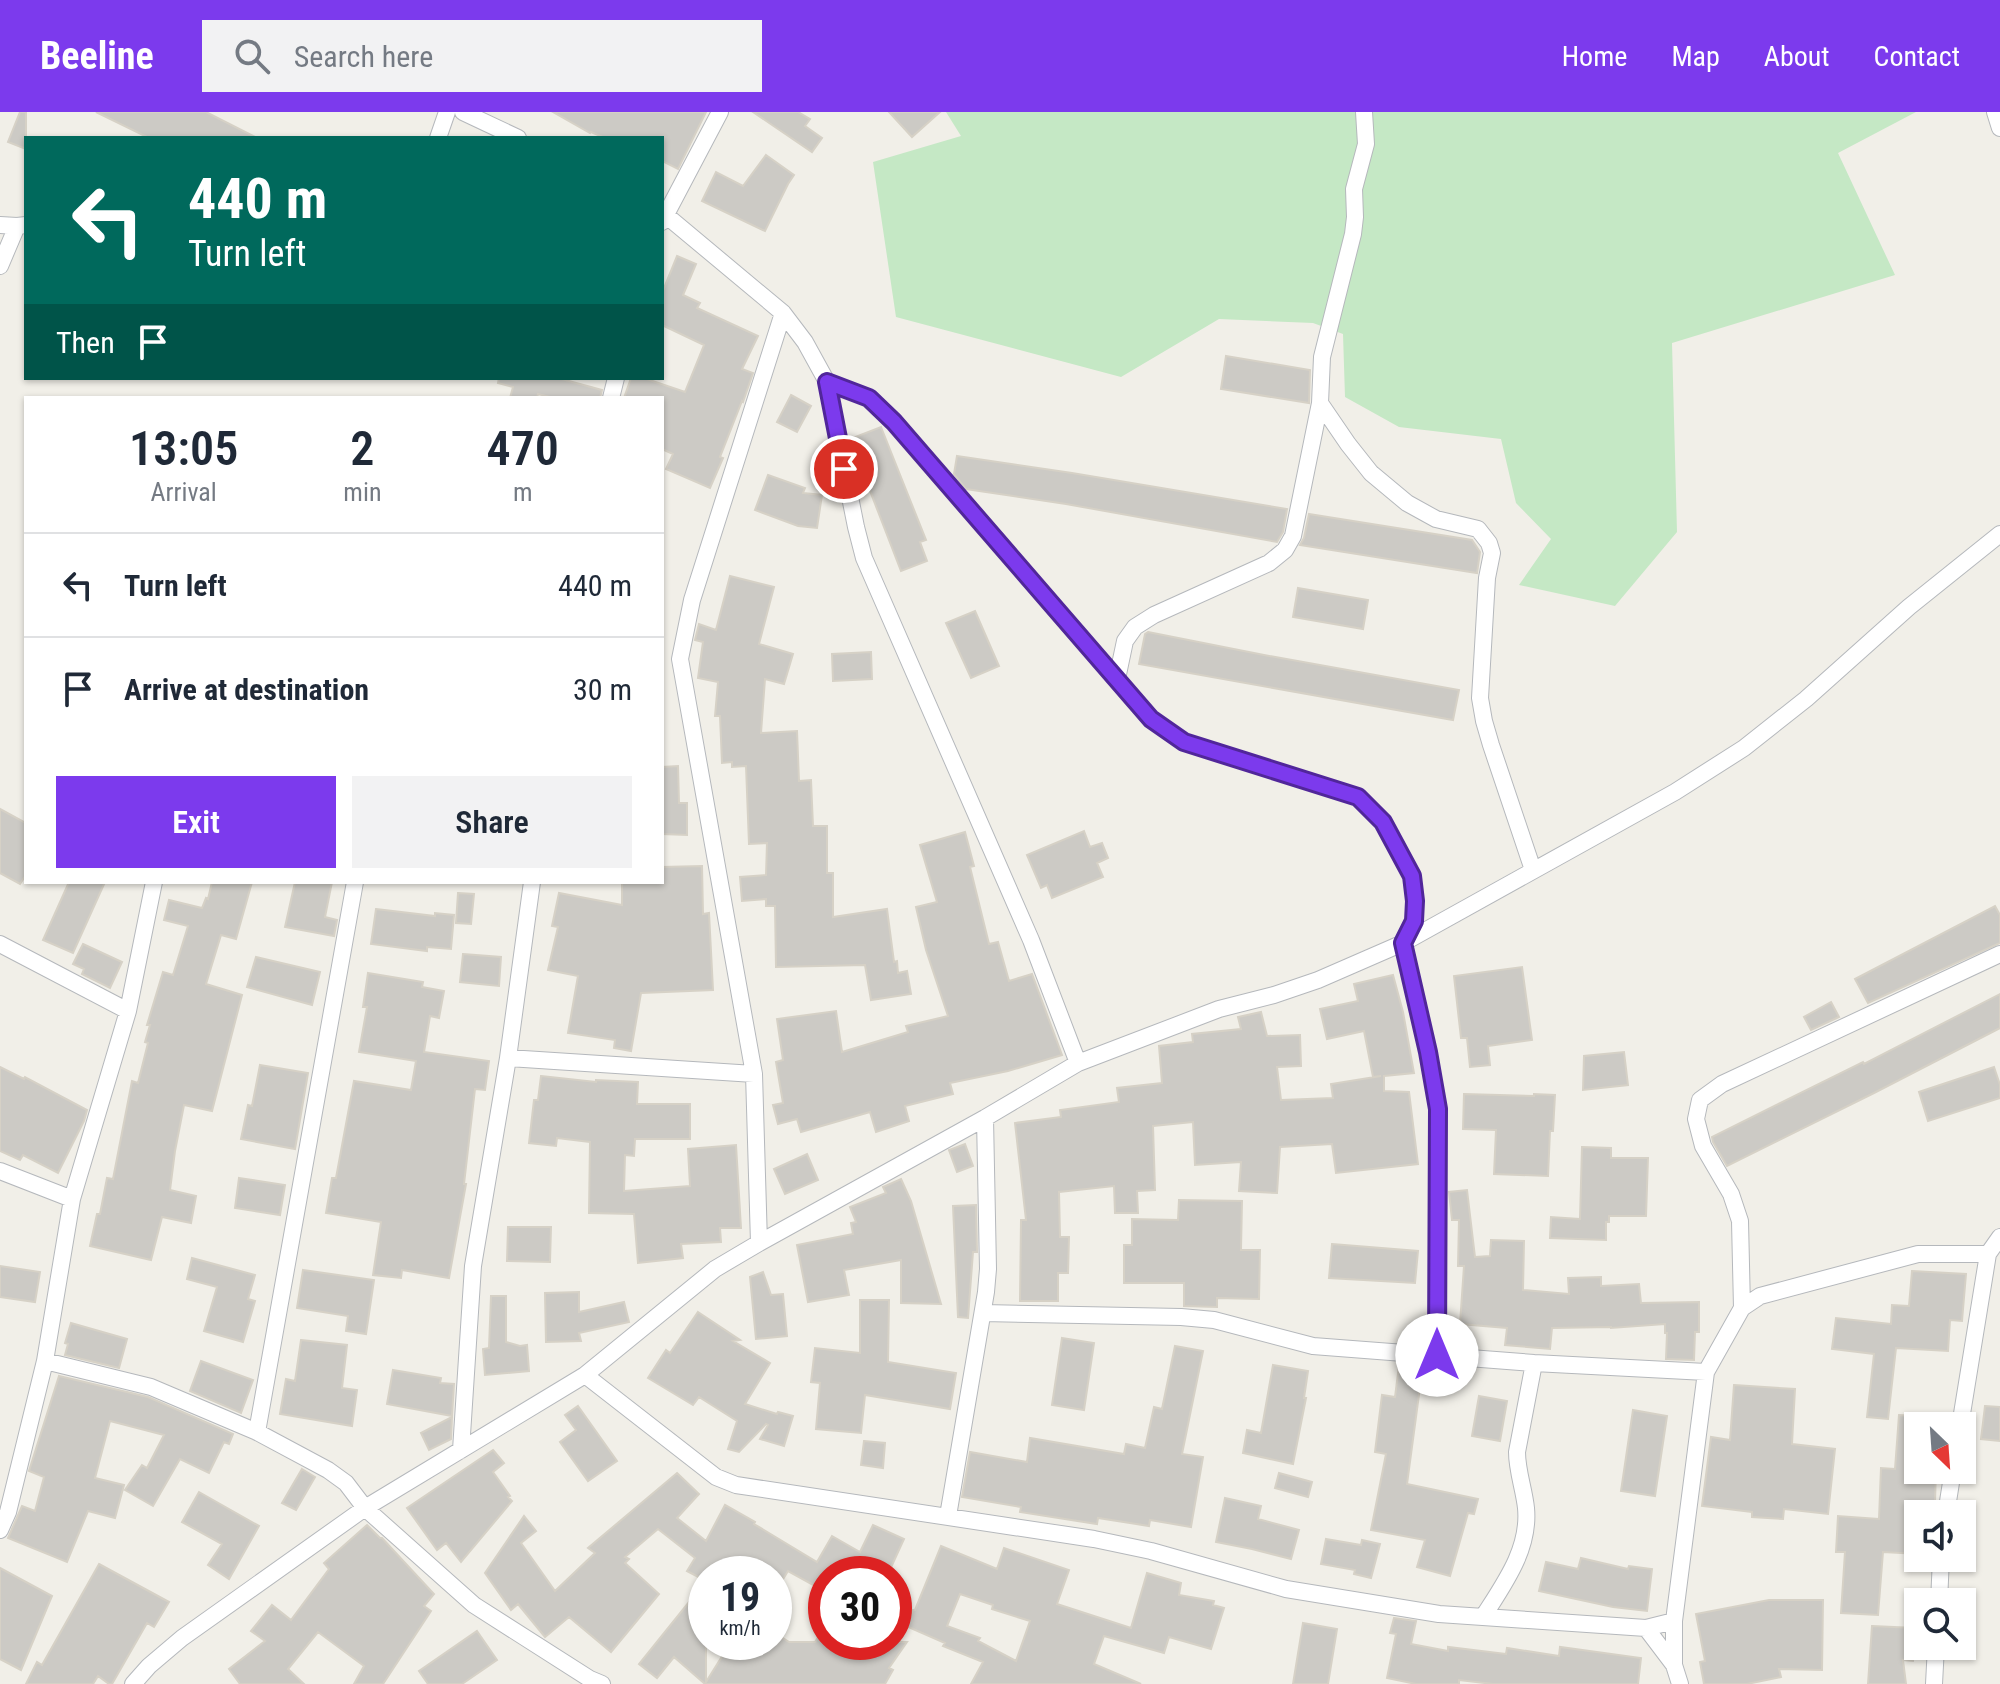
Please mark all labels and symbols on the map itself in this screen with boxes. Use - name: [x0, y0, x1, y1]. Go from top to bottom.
- pin: [810, 435, 878, 503]
- position arrow: [1395, 1313, 1479, 1397]
- north arrow: [1904, 1412, 1976, 1484]
- speed limit sign: 30: [808, 1556, 912, 1660]

